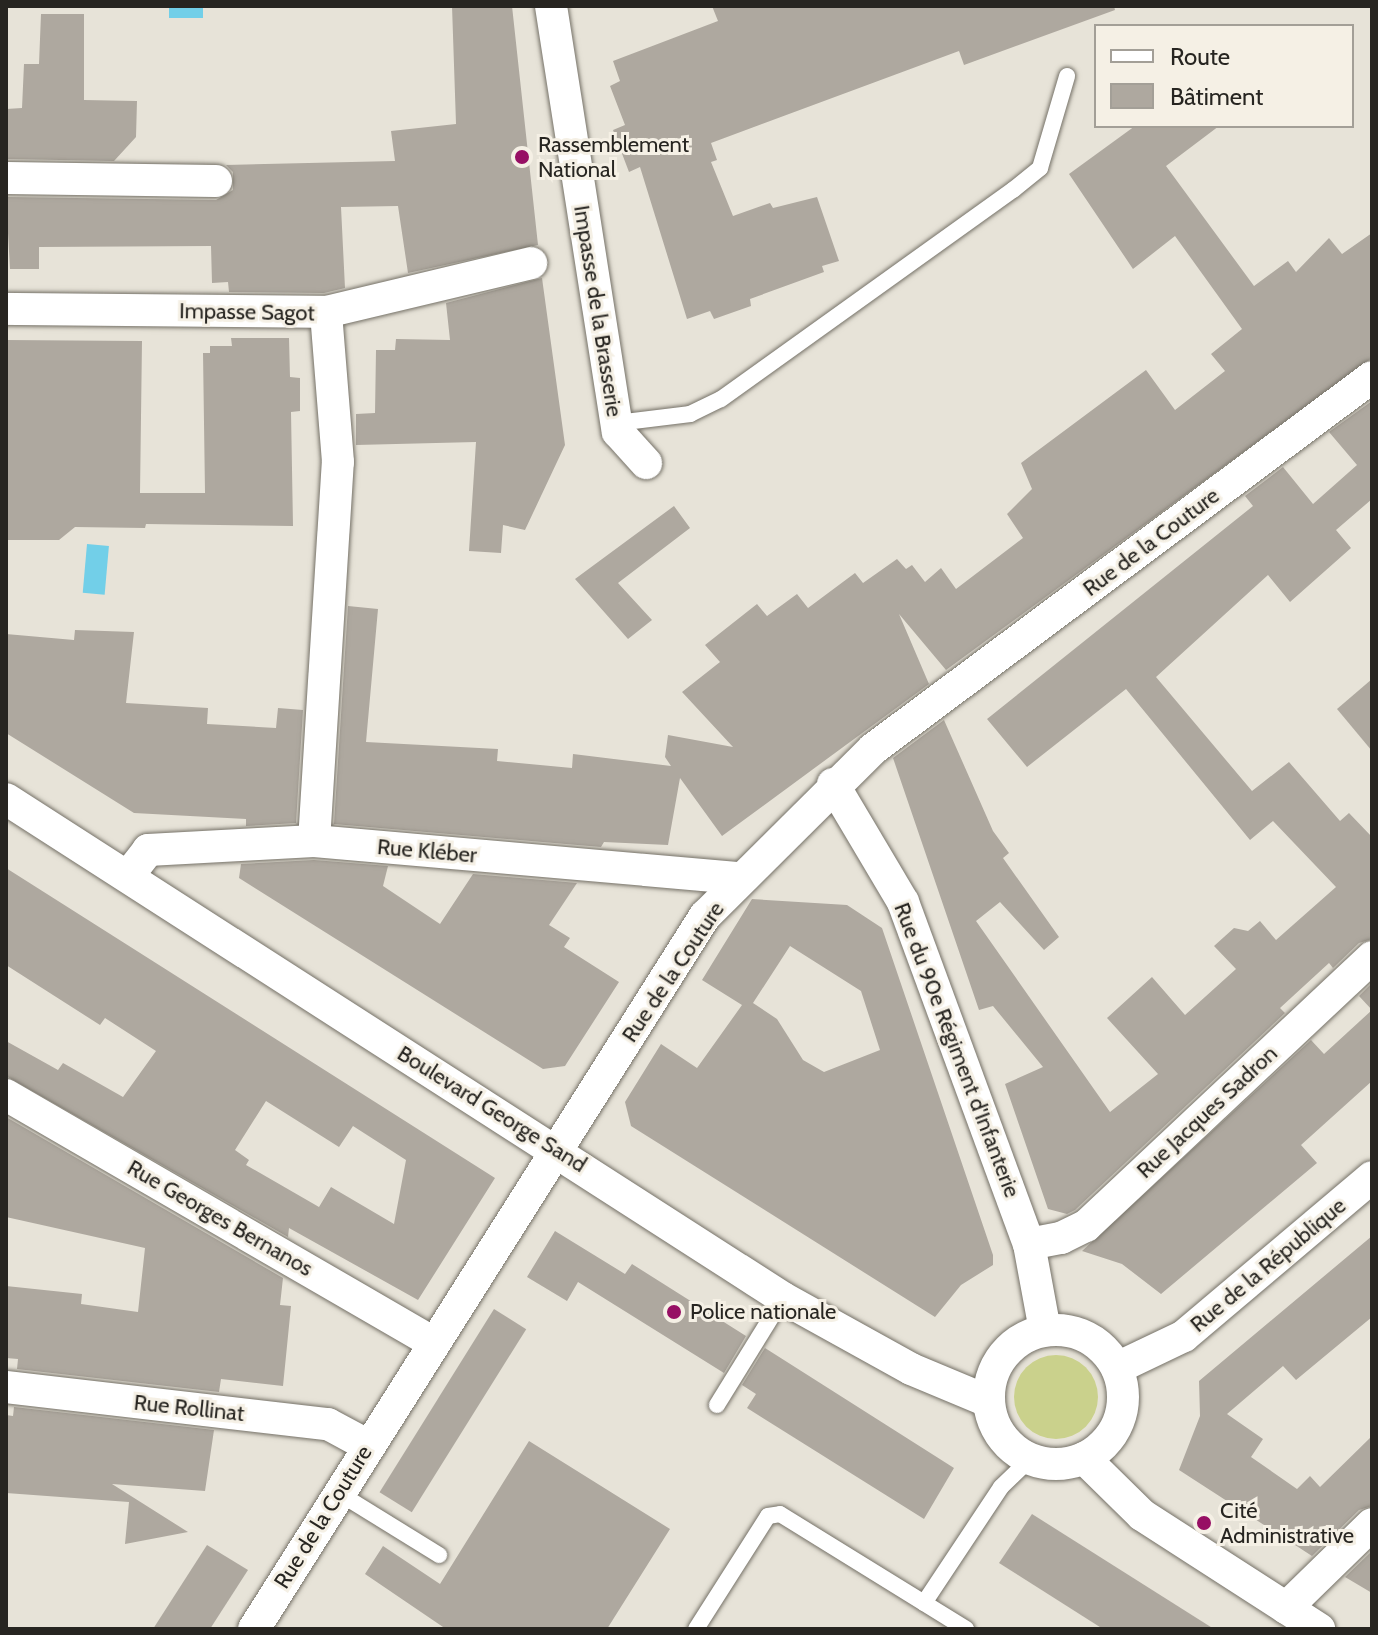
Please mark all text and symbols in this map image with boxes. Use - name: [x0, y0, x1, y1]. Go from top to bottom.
- legend: [1094, 24, 1354, 128]
- text: Route: [1170, 42, 1230, 71]
- text: Bâtiment: [1170, 82, 1263, 111]
- place label: Rassemblement National: [538, 131, 689, 182]
- marker: Rassemblement National: [513, 148, 531, 166]
- street label: Impasse de la Brasserie: [568, 203, 628, 419]
- street label: Impasse Sagot: [179, 298, 315, 326]
- street label: Rue de la Couture: [1078, 482, 1224, 602]
- street label: Rue Kléber: [376, 833, 478, 869]
- street label: Rue de la Couture: [616, 897, 730, 1047]
- street label: Rue du 90e Régiment d'Infanterie: [888, 899, 1026, 1201]
- street label: Boulevard George Sand: [393, 1040, 591, 1178]
- street label: Rue Jacques Sadron: [1131, 1040, 1283, 1184]
- street label: Rue Georges Bernanos: [123, 1154, 317, 1282]
- street label: Rue de la République: [1185, 1192, 1351, 1338]
- place label: Police nationale: [690, 1299, 836, 1325]
- marker: Police nationale: [665, 1303, 683, 1321]
- street label: Rue Rollinat: [133, 1389, 245, 1427]
- street label: Rue de la Couture: [268, 1441, 378, 1593]
- place label: Cité Administrative: [1220, 1497, 1354, 1548]
- marker: Cité Administrative: [1195, 1514, 1213, 1532]

